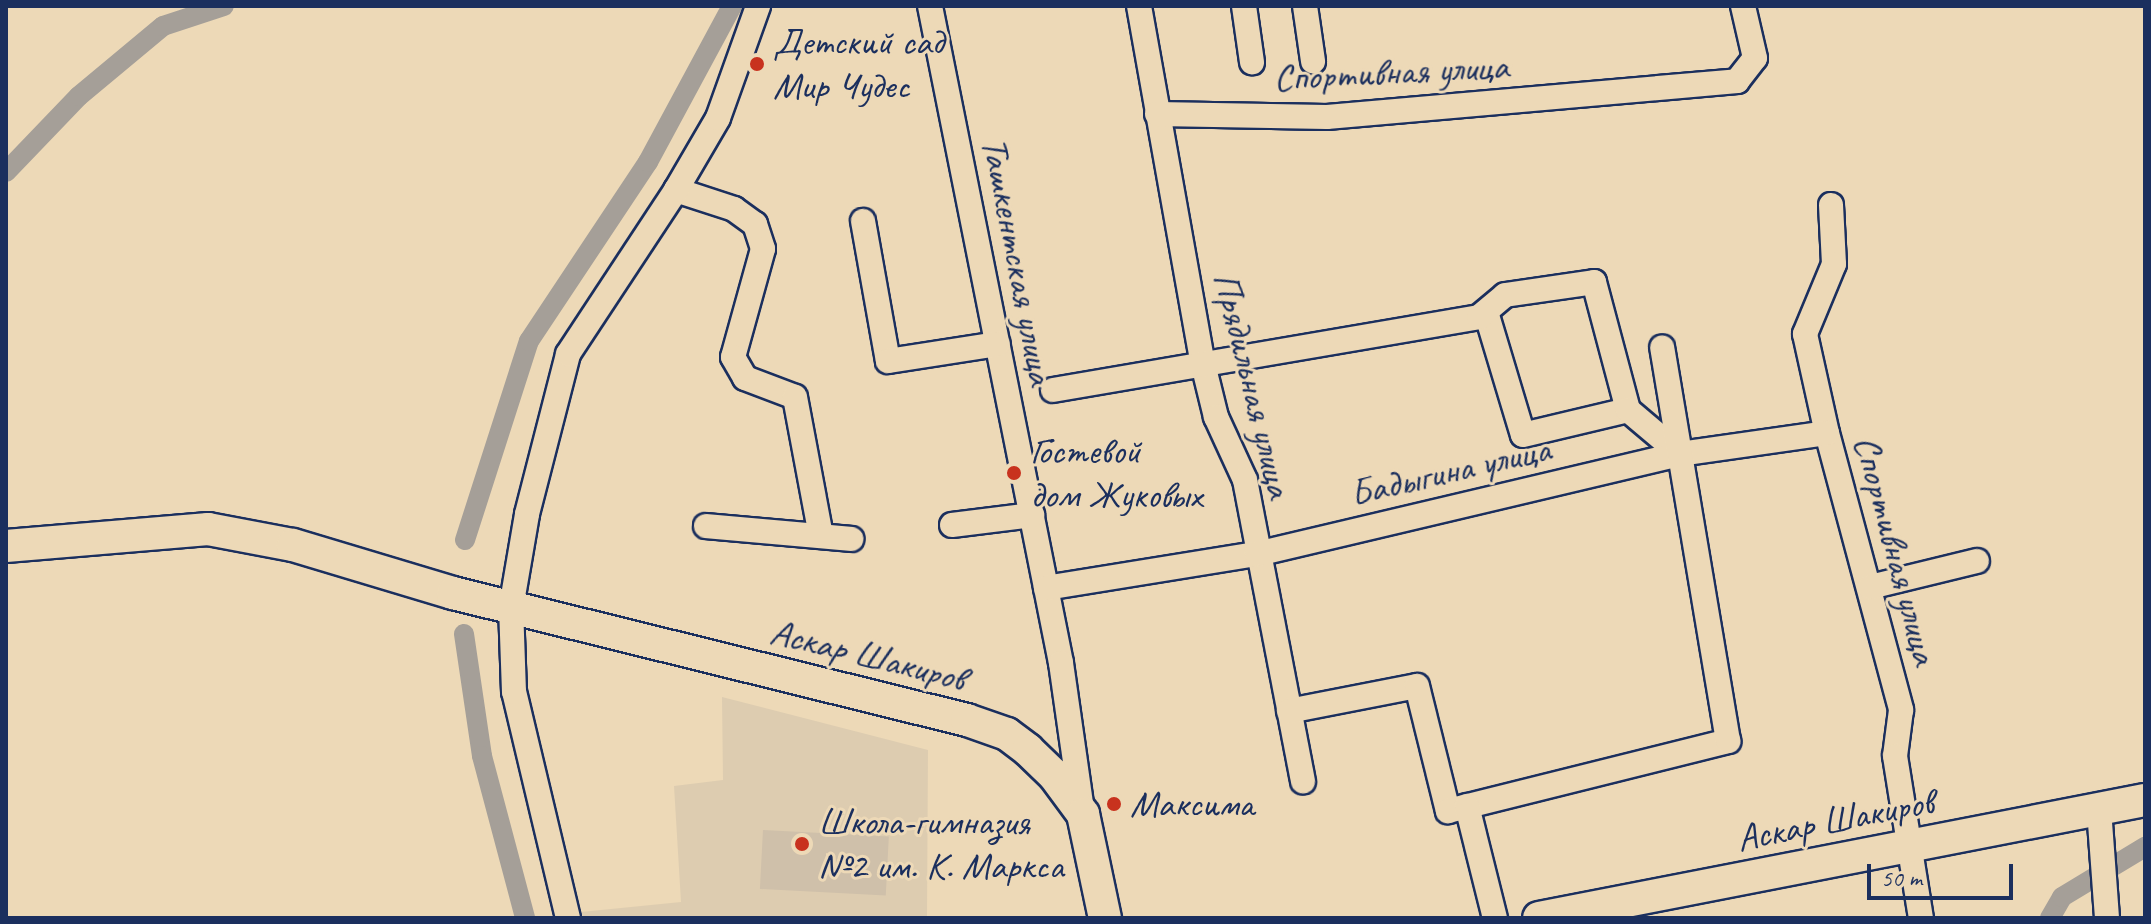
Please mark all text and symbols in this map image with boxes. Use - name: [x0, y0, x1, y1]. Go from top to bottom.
- place label: Детский сад Мир Чудес: [773, 19, 943, 108]
- street label: Спортивная улица: [1271, 43, 1511, 101]
- marker: Детский сад Мир Чудес: [748, 55, 766, 73]
- street label: Ташкентская улица: [971, 132, 1065, 390]
- street label: Прядильная улица: [1203, 267, 1303, 503]
- street label: Бадыгина улица: [1344, 426, 1556, 516]
- place label: Гостевой дом Жуковых: [1030, 428, 1204, 518]
- street label: Спортивная улица: [1843, 430, 1949, 670]
- marker: Гостевой дом Жуковых: [1005, 464, 1023, 482]
- street label: Аскар Шакиров: [763, 608, 973, 702]
- street label: Аскар Шакиров: [1730, 778, 1940, 862]
- place label: Максима: [1130, 781, 1254, 827]
- marker: Максима: [1105, 795, 1123, 813]
- place label: Школа-гимназия №2 им. К. Маркса: [818, 799, 1063, 888]
- marker: Школа-гимназия №2 им. К. Маркса: [793, 835, 811, 853]
- scale bar: [1871, 848, 2017, 898]
- text: 50 m: [1881, 863, 1922, 893]

